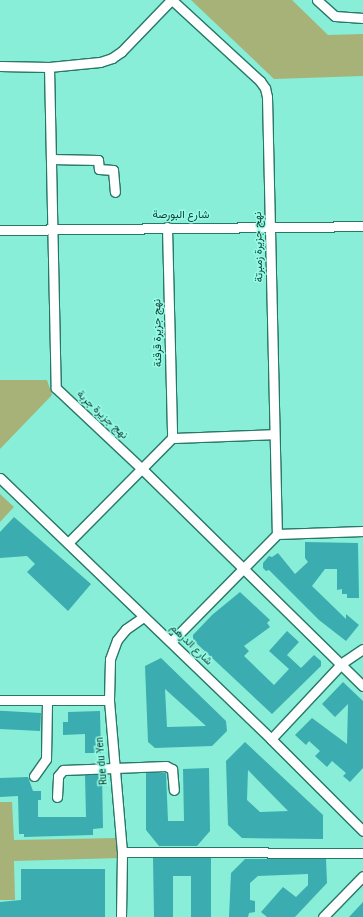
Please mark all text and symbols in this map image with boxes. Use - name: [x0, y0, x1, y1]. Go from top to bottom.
- street label: شارع البورصة: [153, 208, 209, 222]
- street label: نهج جزيرة زمبرتة: [252, 212, 266, 282]
- street label: نهج جزيرة قرقنة: [151, 299, 165, 367]
- street label: نهج جزيرة جربة: [74, 388, 130, 442]
- street label: شارع الدرهم: [167, 622, 215, 668]
- street label: Rue du Yen: [93, 736, 111, 786]

